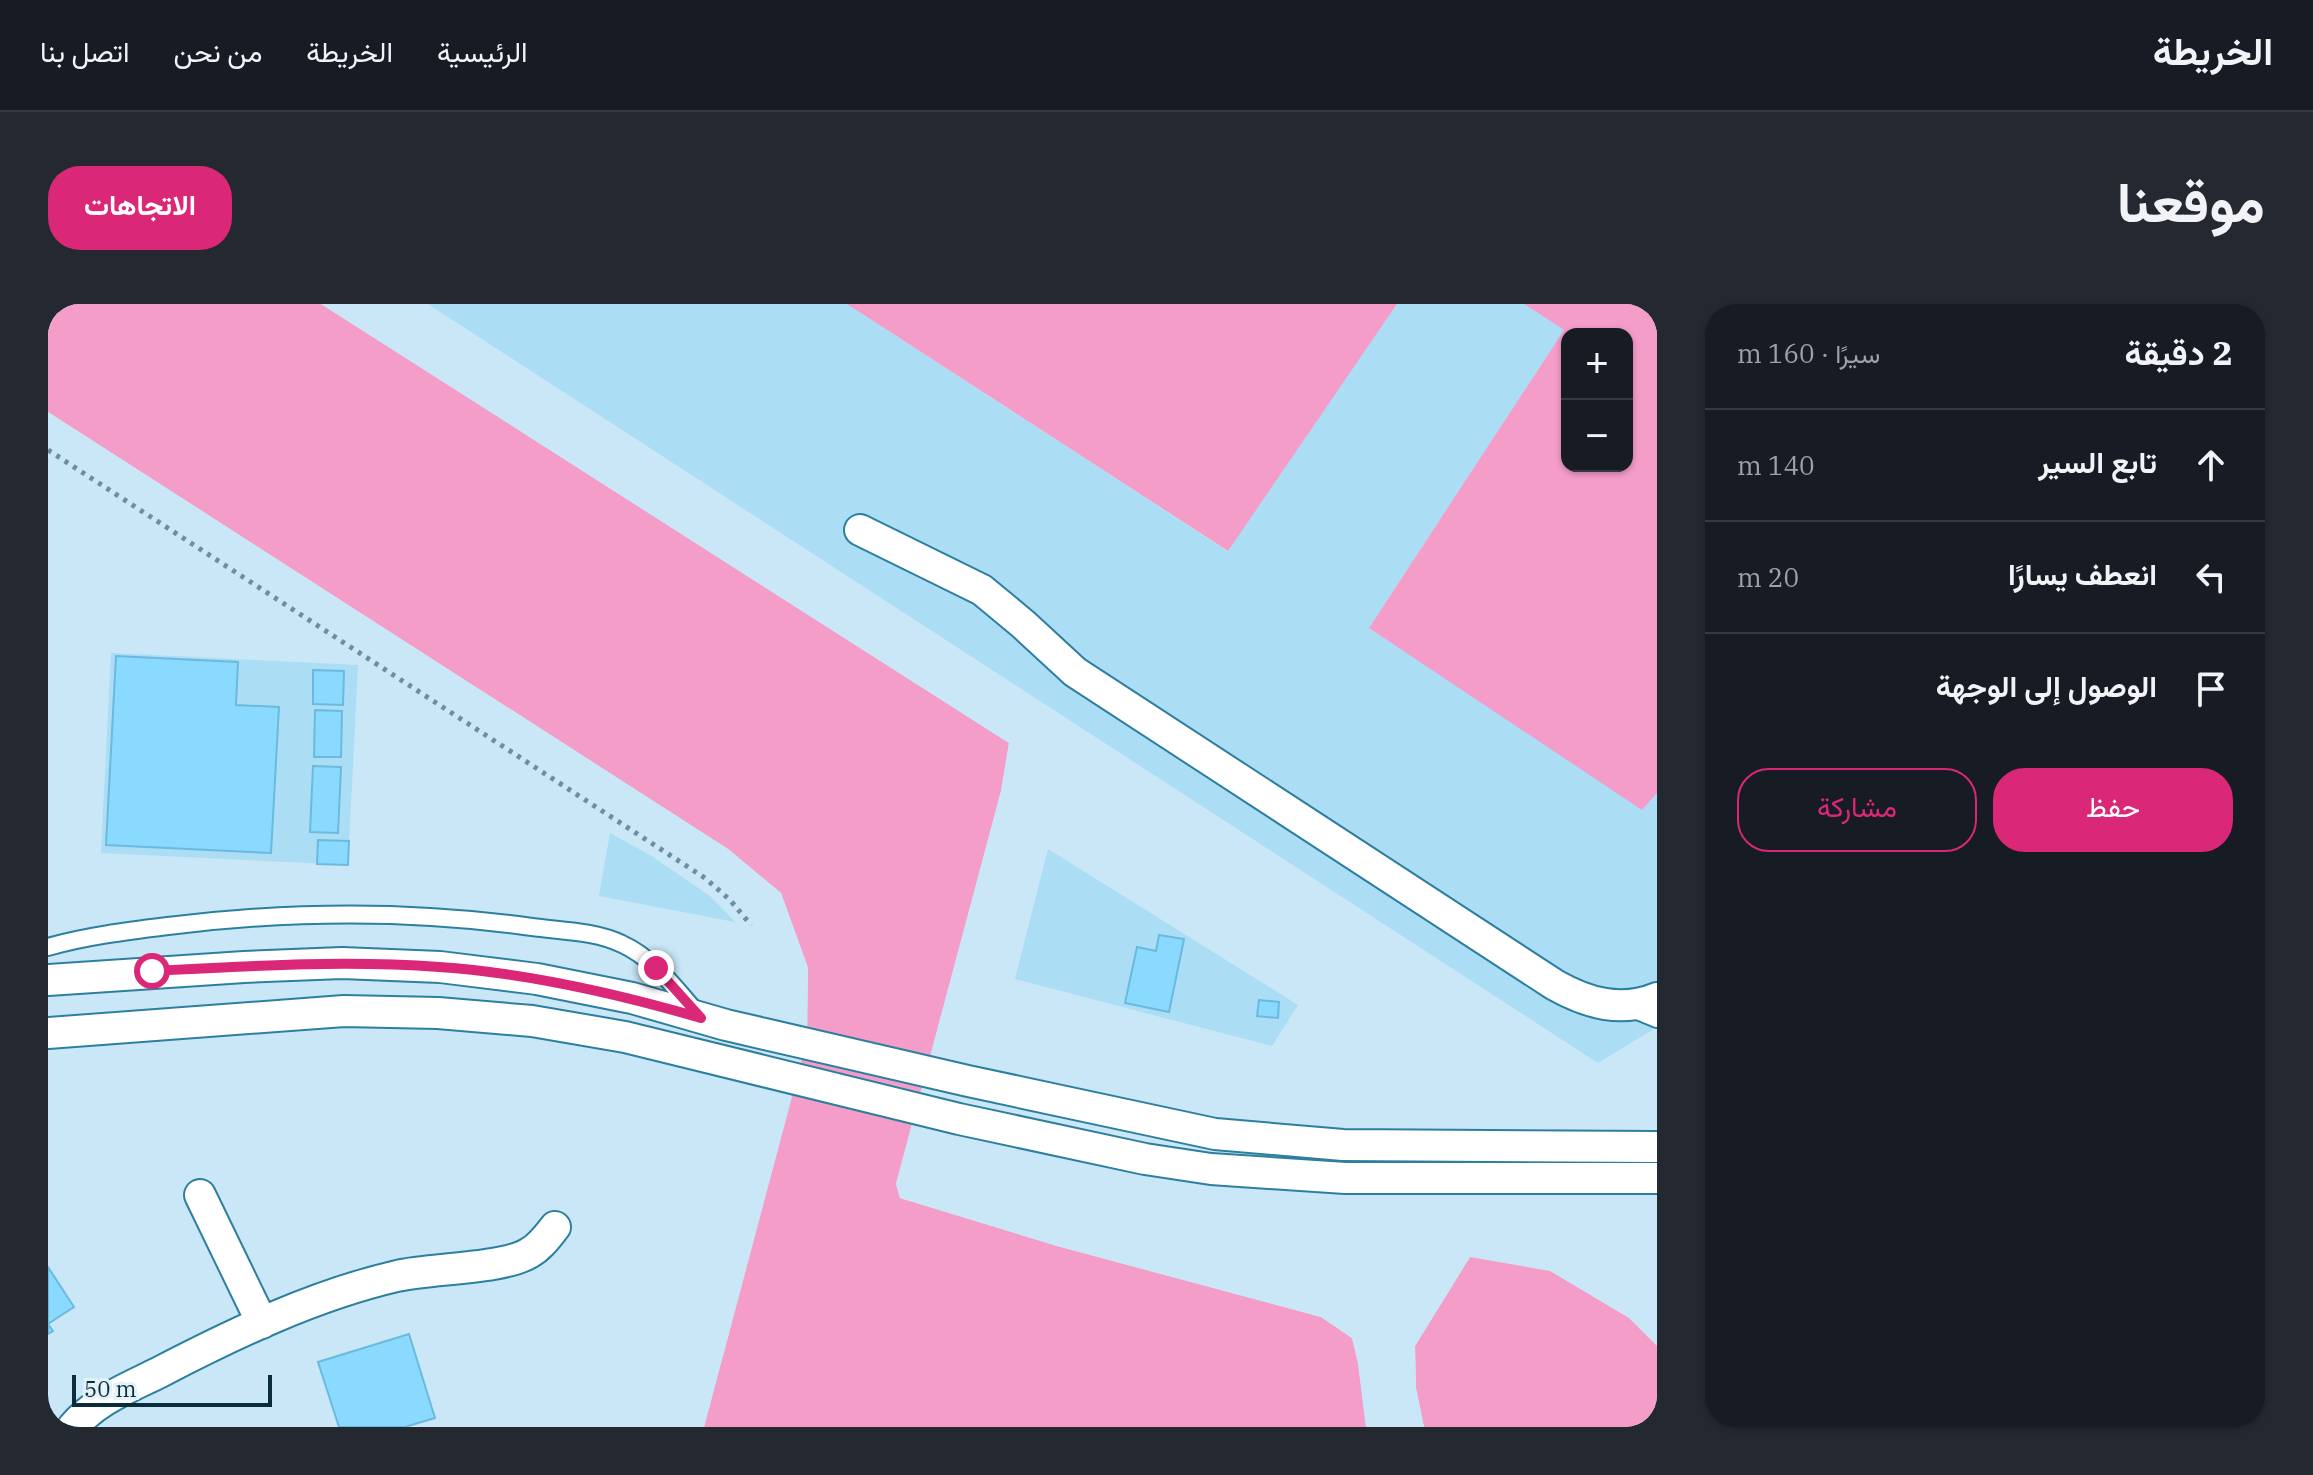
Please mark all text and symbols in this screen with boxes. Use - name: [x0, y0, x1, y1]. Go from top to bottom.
- text: الخريطة: [2153, 26, 2273, 75]
- text: اتصل بنا: [40, 33, 129, 70]
- text: من نحن: [173, 33, 262, 70]
- text: الخريطة: [306, 33, 393, 70]
- text: الرئيسية: [437, 33, 527, 70]
- text: موقعنا: [2117, 165, 2265, 237]
- button: الاتجاهات: [48, 166, 232, 250]
- map controls: [1561, 328, 1633, 472]
- button: +: [1561, 328, 1633, 400]
- text: 2 دقيقة: [2125, 330, 2233, 374]
- text: سيرًا · 160 m: [1737, 336, 1880, 370]
- button: −: [1561, 400, 1633, 472]
- text: تابع السير: [2038, 442, 2157, 481]
- icon: ahead: [2189, 443, 2233, 487]
- text: 140 m: [1737, 448, 1815, 482]
- text: انعطف يسارًا: [2008, 554, 2157, 593]
- icon: left: [2189, 555, 2233, 599]
- text: 20 m: [1737, 560, 1799, 594]
- text: الوصول إلى الوجهة: [1936, 666, 2157, 705]
- icon: arrive: [2189, 667, 2233, 711]
- button: مشاركة: [1737, 768, 1977, 852]
- button: حفظ: [1993, 768, 2233, 852]
- route end: [638, 950, 674, 986]
- route start: [134, 953, 170, 989]
- scale bar: [72, 1371, 272, 1407]
- text: 50 m: [84, 1374, 136, 1403]

